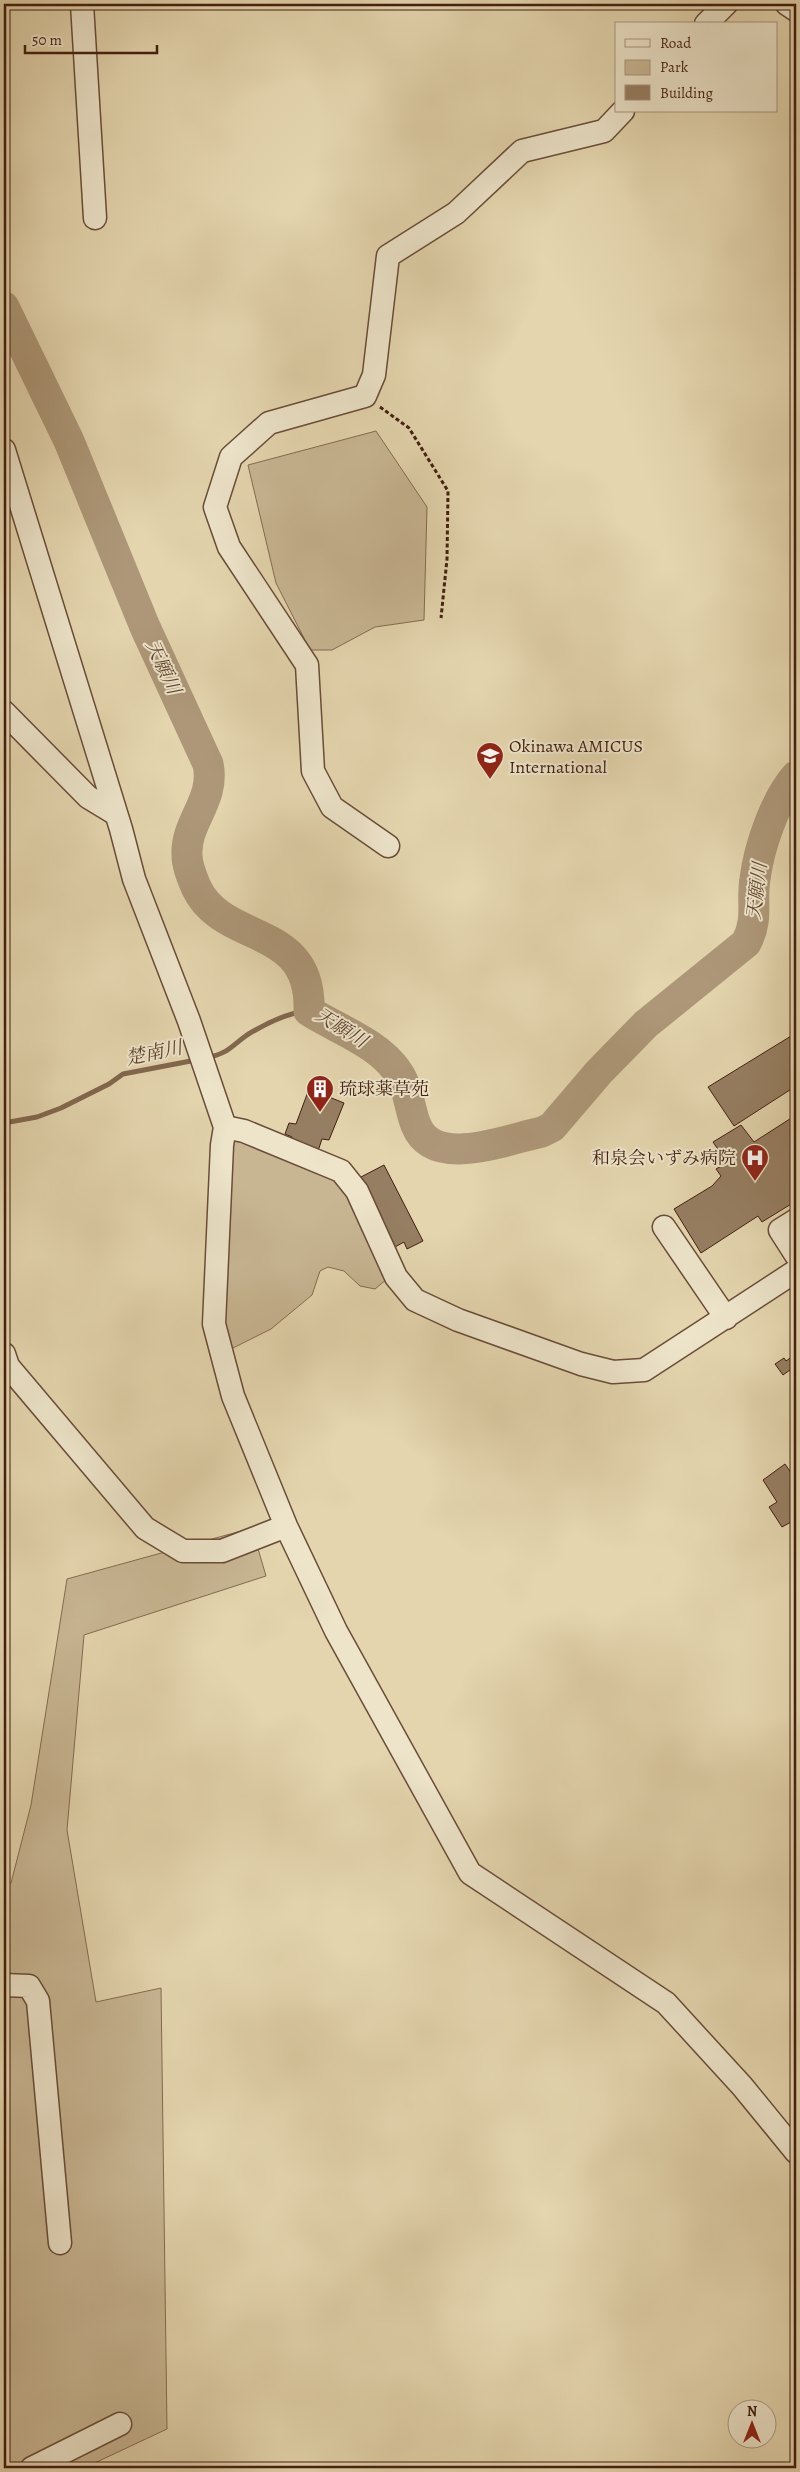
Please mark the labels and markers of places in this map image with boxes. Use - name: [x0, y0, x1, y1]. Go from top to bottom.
- place label: Okinawa AMICUS International: [509, 734, 643, 779]
- school or university icon: Okinawa AMICUS International: [475, 741, 505, 780]
- building icon: 琉球薬草苑: [305, 1074, 335, 1113]
- place label: 琉球薬草苑: [339, 1077, 429, 1101]
- hospital icon: 和泉会いずみ病院: [740, 1143, 770, 1182]
- place label: 和泉会いずみ病院: [592, 1146, 736, 1170]

